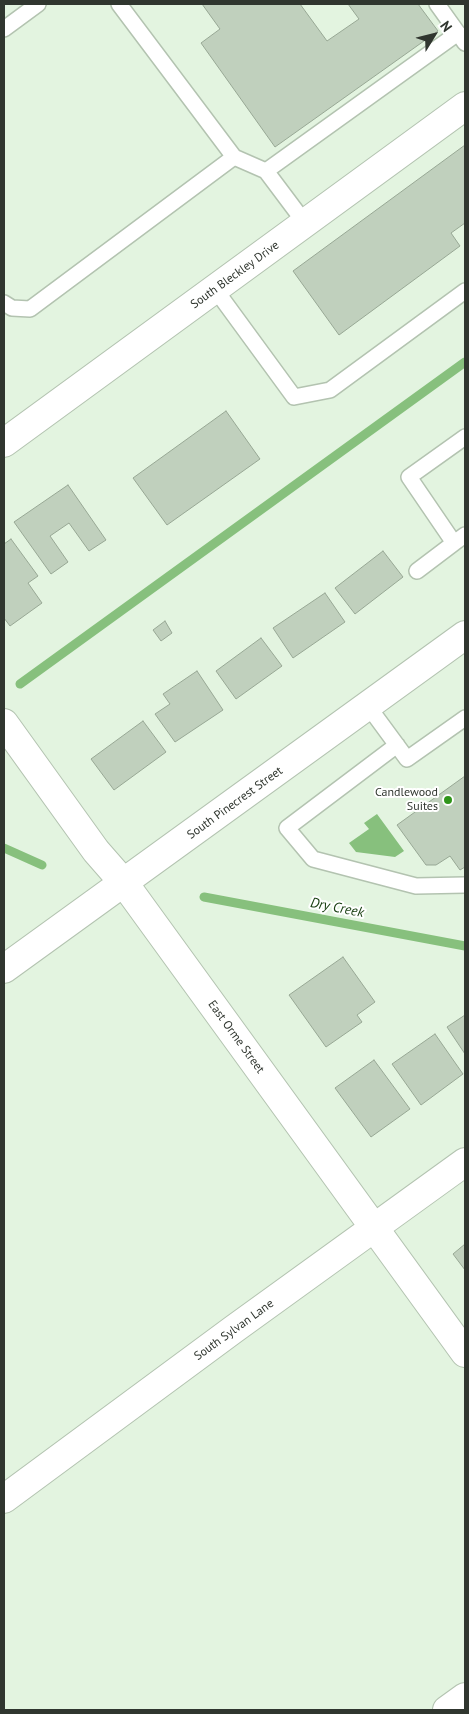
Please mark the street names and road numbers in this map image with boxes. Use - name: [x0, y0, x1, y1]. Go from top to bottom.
- street label: South Bleckley Drive: [188, 238, 282, 312]
- street label: South Pinecrest Street: [185, 764, 285, 842]
- street label: East Orme Street: [205, 998, 267, 1076]
- street label: South Sylvan Lane: [191, 1296, 277, 1364]

